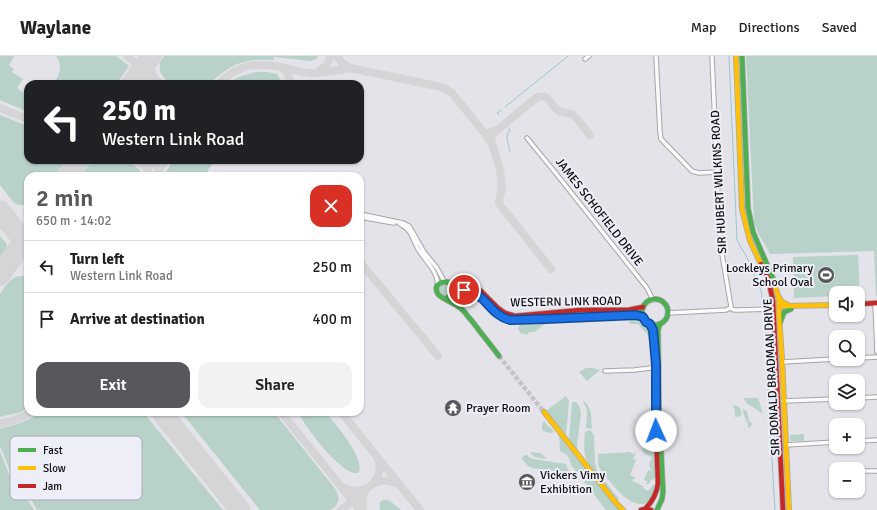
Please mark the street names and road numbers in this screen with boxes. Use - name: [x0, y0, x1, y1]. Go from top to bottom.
- street label: SIR HUBERT WILKINS ROAD: [708, 110, 730, 254]
- street label: JAMES SCHOFIELD DRIVE: [552, 155, 646, 269]
- street label: WESTERN LINK ROAD: [510, 294, 622, 310]
- street label: SIR DONALD BRADMAN DRIVE: [760, 298, 784, 456]

